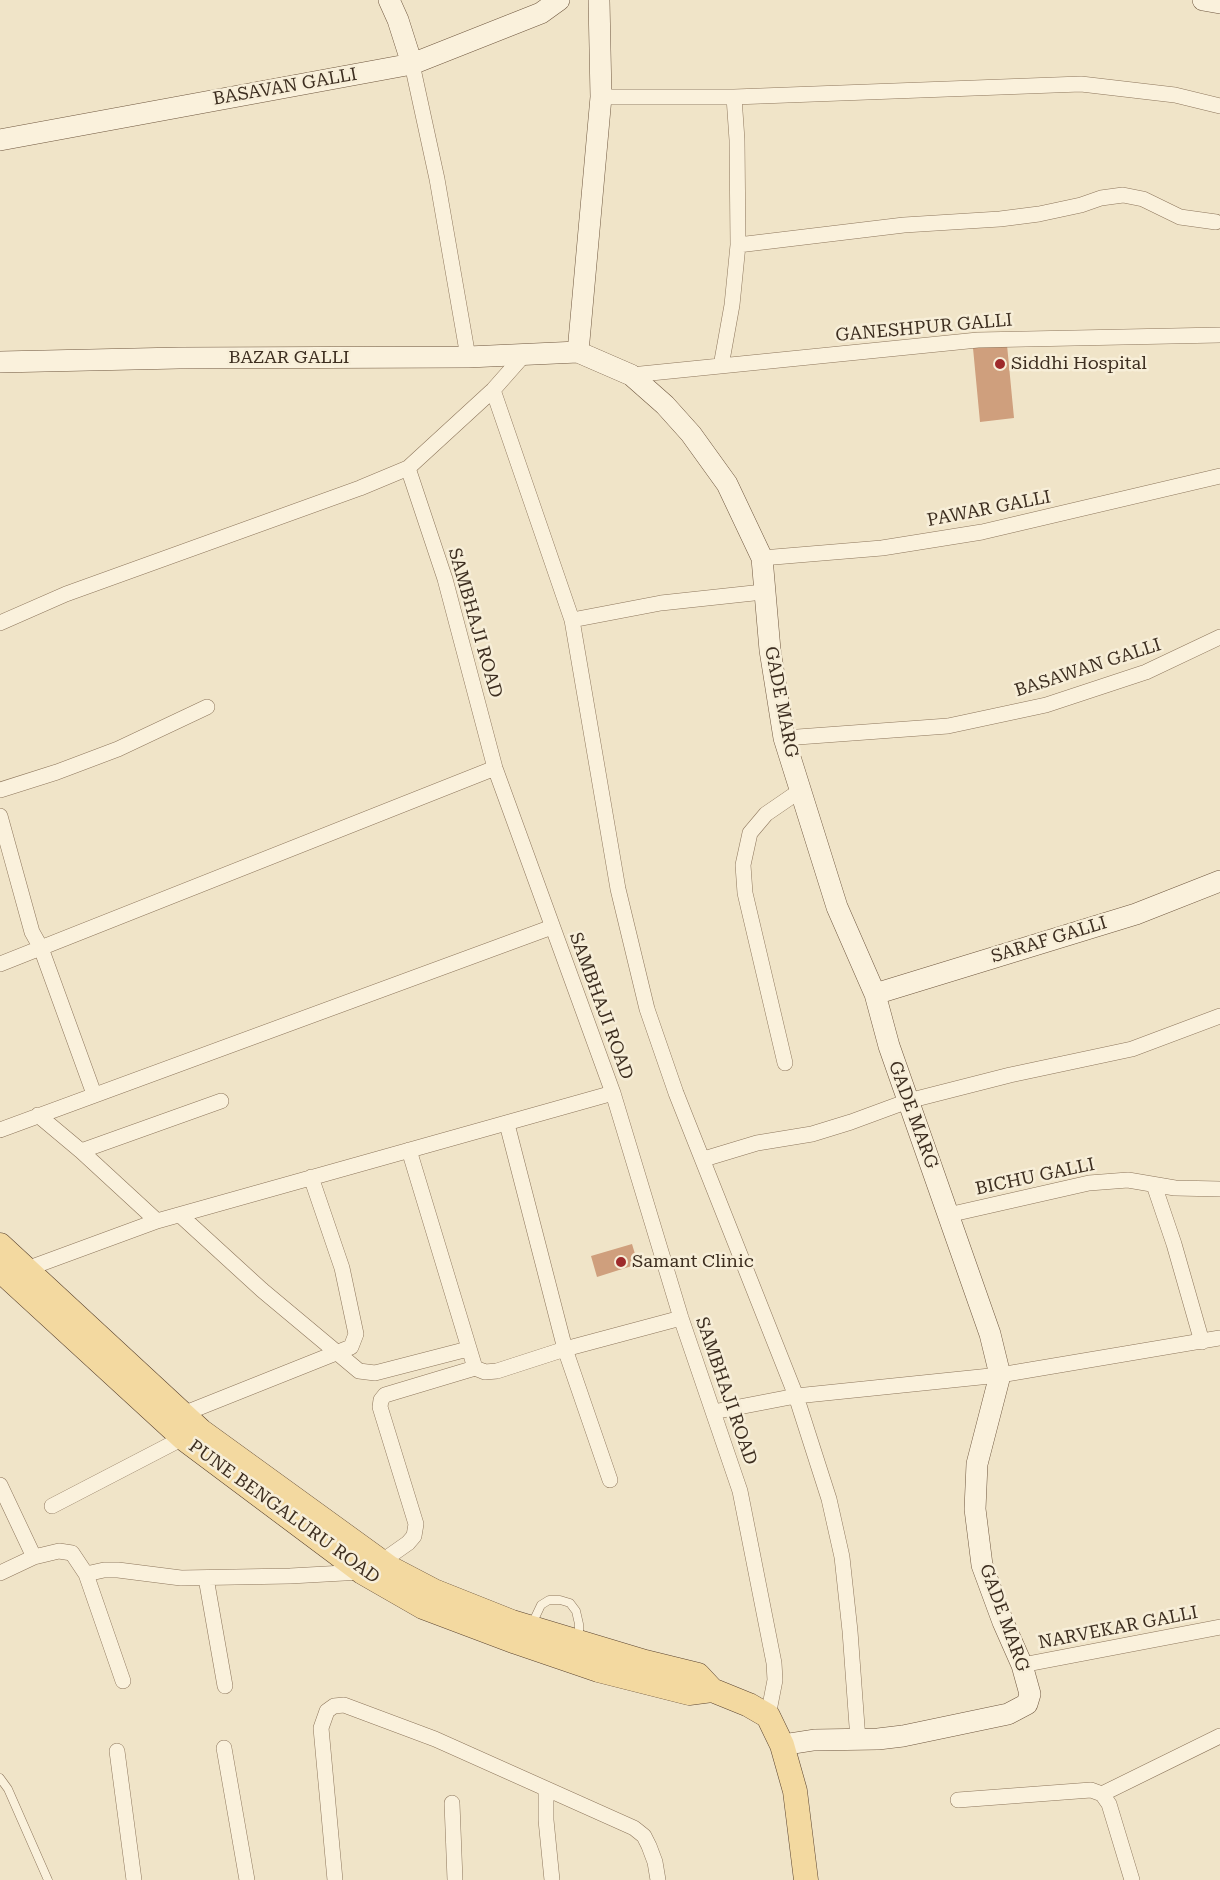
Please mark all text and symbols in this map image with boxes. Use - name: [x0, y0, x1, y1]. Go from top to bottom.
- street label: BASAVAN GALLI: [211, 64, 359, 110]
- street label: GANESHPUR GALLI: [835, 309, 1013, 347]
- street label: BAZAR GALLI: [228, 347, 350, 369]
- place label: Siddhi Hospital: [1011, 353, 1147, 375]
- marker: Siddhi Hospital: [993, 357, 1007, 371]
- street label: PAWAR GALLI: [925, 486, 1053, 532]
- street label: SAMBHAJI ROAD: [443, 545, 507, 701]
- street label: BASAWAN GALLI: [1012, 634, 1164, 702]
- street label: GADE MARG: [760, 645, 802, 759]
- street label: SARAF GALLI: [988, 912, 1110, 968]
- street label: SAMBHAJI ROAD: [564, 929, 638, 1083]
- street label: GADE MARG: [884, 1058, 942, 1172]
- street label: BICHU GALLI: [973, 1154, 1097, 1200]
- place label: Samant Clinic: [632, 1251, 754, 1273]
- marker: Samant Clinic: [614, 1255, 628, 1269]
- street label: SAMBHAJI ROAD: [691, 1314, 761, 1468]
- street label: PUNE BENGALURU ROAD: [184, 1435, 384, 1589]
- street label: GADE MARG: [975, 1561, 1033, 1675]
- street label: NARVEKAR GALLI: [1036, 1602, 1200, 1654]

